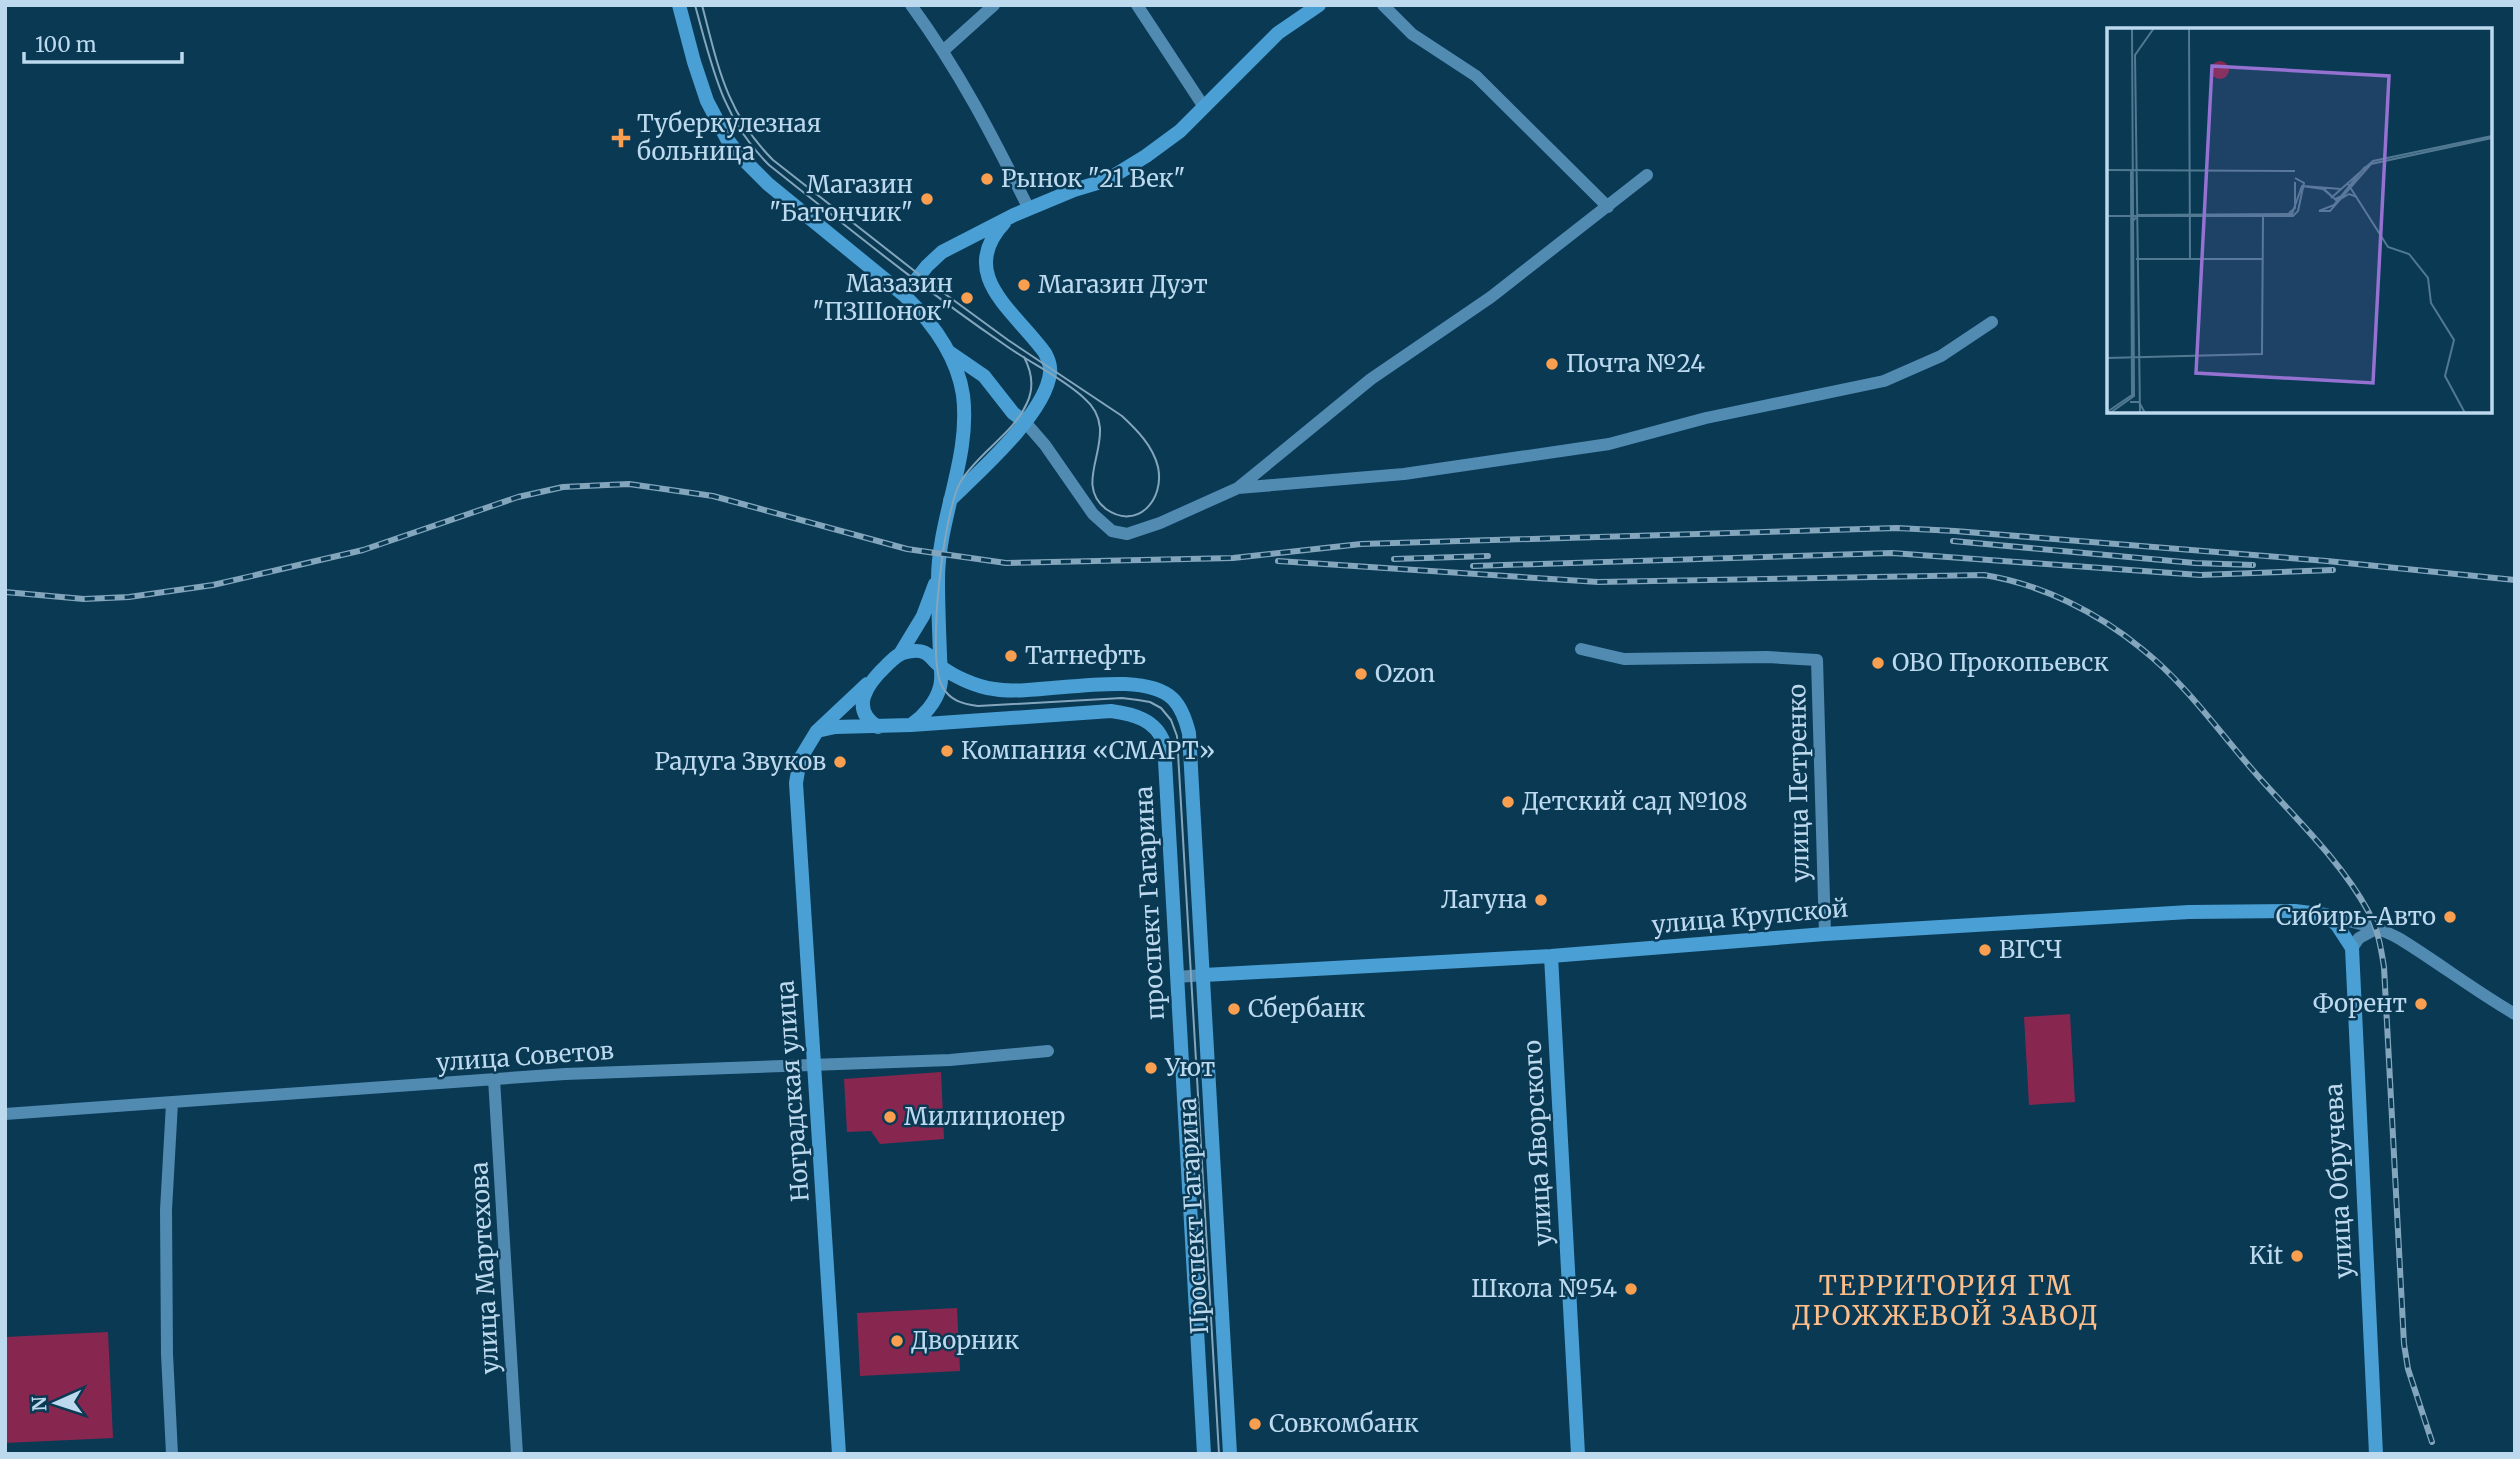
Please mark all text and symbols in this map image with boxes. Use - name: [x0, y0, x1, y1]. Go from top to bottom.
- scale bar: [24, 21, 182, 65]
- inset map: [2107, 28, 2492, 413]
- text: 100 m: [35, 31, 97, 58]
- place label: Туберкулезная больница: [637, 108, 821, 167]
- marker: Туберкулезная больница: [611, 128, 631, 148]
- place label: Рынок "21 Век": [1001, 163, 1185, 194]
- place label: Магазин "Батончик": [769, 169, 913, 228]
- marker: Рынок "21 Век": [979, 171, 995, 187]
- marker: Магазин "Батончик": [919, 191, 935, 207]
- place label: Мазазин "ПЗШонок": [812, 268, 953, 327]
- place label: Магазин Дуэт: [1038, 269, 1208, 300]
- marker: Магазин Дуэт: [1016, 277, 1032, 293]
- marker: Мазазин "ПЗШонок": [959, 290, 975, 306]
- place label: Почта №24: [1566, 348, 1705, 379]
- marker: Почта №24: [1544, 356, 1560, 372]
- place label: Татнефть: [1025, 640, 1146, 671]
- place label: ОВО Прокопьевск: [1892, 647, 2109, 678]
- marker: Татнефть: [1003, 648, 1019, 664]
- marker: ОВО Прокопьевск: [1870, 655, 1886, 671]
- place label: Ozon: [1375, 658, 1435, 689]
- marker: Ozon: [1353, 666, 1369, 682]
- street label: улица Петренко: [1781, 684, 1816, 882]
- place label: Компания «СМАРТ»: [961, 735, 1215, 766]
- marker: Компания «СМАРТ»: [939, 743, 955, 759]
- place label: Радуга Звуков: [654, 746, 826, 777]
- marker: Радуга Звуков: [832, 754, 848, 770]
- street label: проспект Гагарина: [1128, 785, 1171, 1021]
- place label: Детский сад №108: [1522, 786, 1747, 817]
- marker: Детский сад №108: [1500, 794, 1516, 810]
- place label: Лагуна: [1441, 884, 1527, 915]
- marker: Лагуна: [1533, 892, 1549, 908]
- street label: улица Крупской: [1651, 892, 1849, 941]
- place label: Сибирь-Авто: [2276, 901, 2436, 932]
- marker: Сибирь-Авто: [2442, 909, 2458, 925]
- place label: ВГСЧ: [1999, 934, 2062, 965]
- marker: ВГСЧ: [1977, 942, 1993, 958]
- street label: Ноградская улица: [769, 979, 816, 1203]
- place label: Форент: [2313, 988, 2407, 1019]
- place label: Сбербанк: [1248, 993, 1365, 1024]
- marker: Форент: [2413, 996, 2429, 1012]
- marker: Сбербанк: [1226, 1001, 1242, 1017]
- street label: улица Советов: [435, 1035, 615, 1078]
- street label: улица Яворского: [1517, 1039, 1558, 1247]
- place label: Уют: [1164, 1052, 1215, 1083]
- marker: Уют: [1143, 1060, 1159, 1076]
- street label: улица Обручева: [2318, 1082, 2359, 1280]
- street label: Проспект Гагарина: [1172, 1097, 1215, 1335]
- place label: Милиционер: [904, 1101, 1065, 1132]
- marker: Милиционер: [882, 1109, 898, 1125]
- street label: улица Мартехова: [463, 1161, 506, 1375]
- place label: Kit: [2249, 1240, 2284, 1271]
- marker: Kit: [2289, 1248, 2305, 1264]
- district label: ТЕРРИТОРИЯ ГМ ДРОЖЖЕВОЙ ЗАВОД: [1792, 1269, 2100, 1332]
- place label: Школа №54: [1471, 1273, 1617, 1304]
- marker: Школа №54: [1623, 1281, 1639, 1297]
- place label: Дворник: [911, 1325, 1019, 1356]
- marker: Дворник: [889, 1333, 905, 1349]
- north arrow: [21, 1368, 91, 1438]
- text: N: [27, 1396, 51, 1412]
- place label: Совкомбанк: [1269, 1408, 1419, 1439]
- marker: Совкомбанк: [1247, 1416, 1263, 1432]

